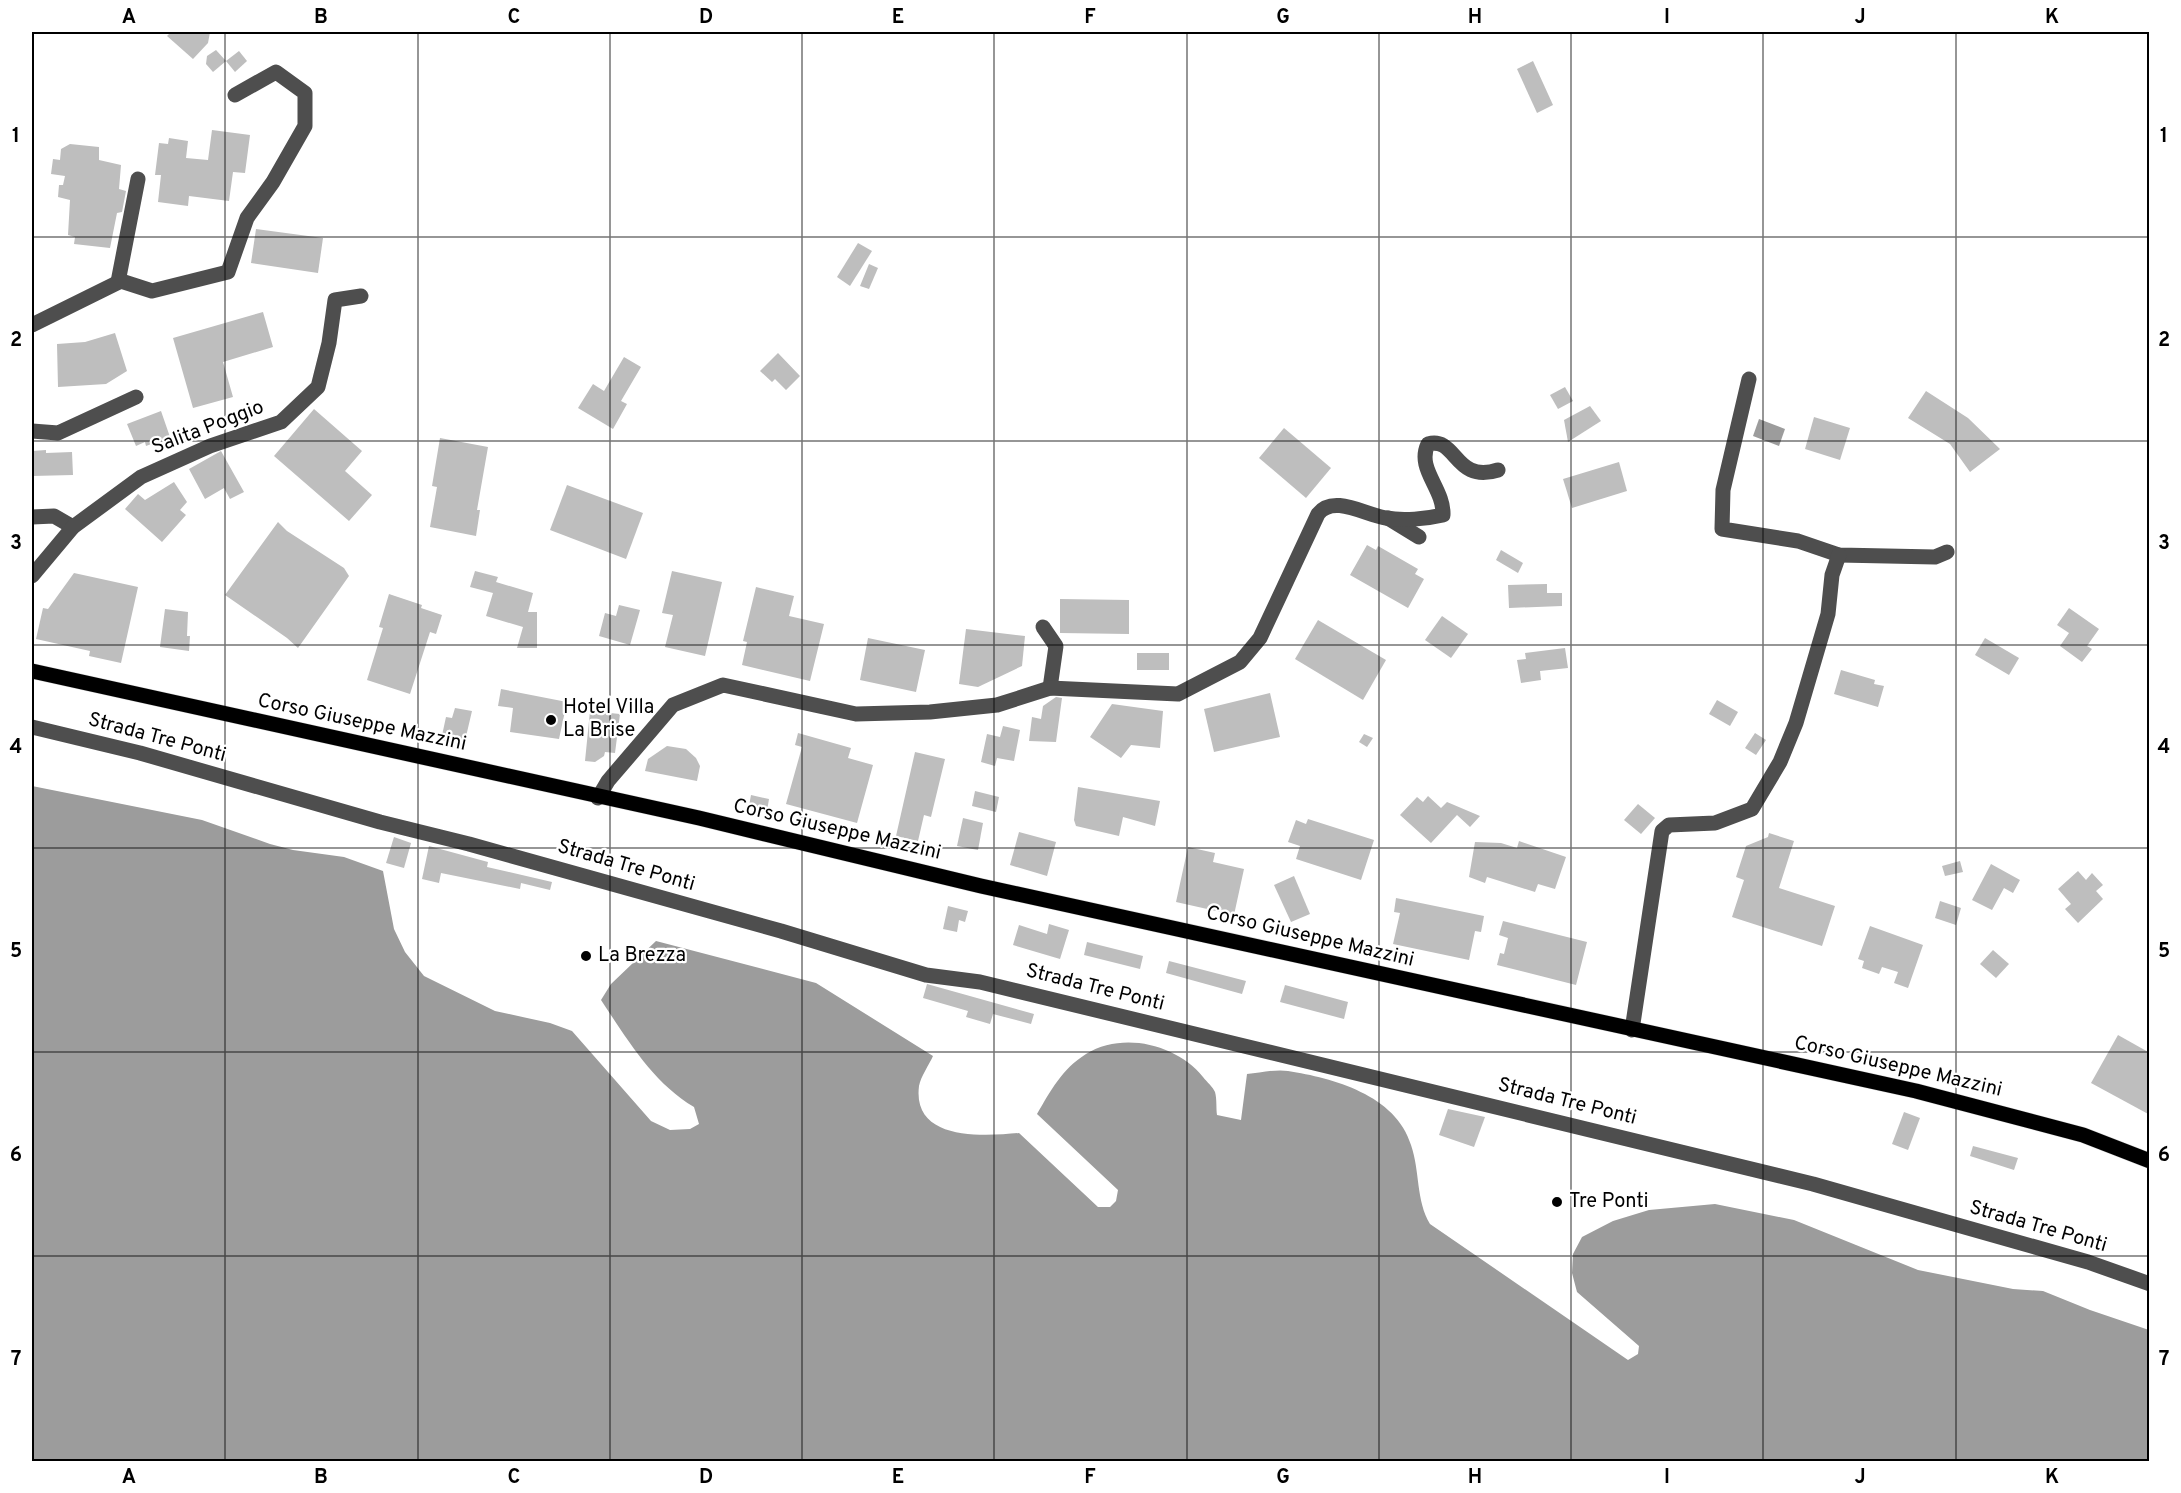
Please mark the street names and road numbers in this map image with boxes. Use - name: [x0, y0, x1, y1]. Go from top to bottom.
- street label: Salita Poggio: [148, 395, 268, 461]
- street label: Corso Giuseppe Mazzini: [255, 688, 469, 758]
- street label: Strada Tre Ponti: [85, 707, 229, 769]
- street label: Corso Giuseppe Mazzini: [730, 793, 944, 867]
- street label: Strada Tre Ponti: [554, 834, 698, 898]
- street label: Corso Giuseppe Mazzini: [1203, 900, 1417, 974]
- street label: Strada Tre Ponti: [1023, 958, 1167, 1018]
- street label: Corso Giuseppe Mazzini: [1791, 1030, 2005, 1104]
- street label: Strada Tre Ponti: [1495, 1072, 1639, 1132]
- street label: Strada Tre Ponti: [1966, 1195, 2110, 1259]

